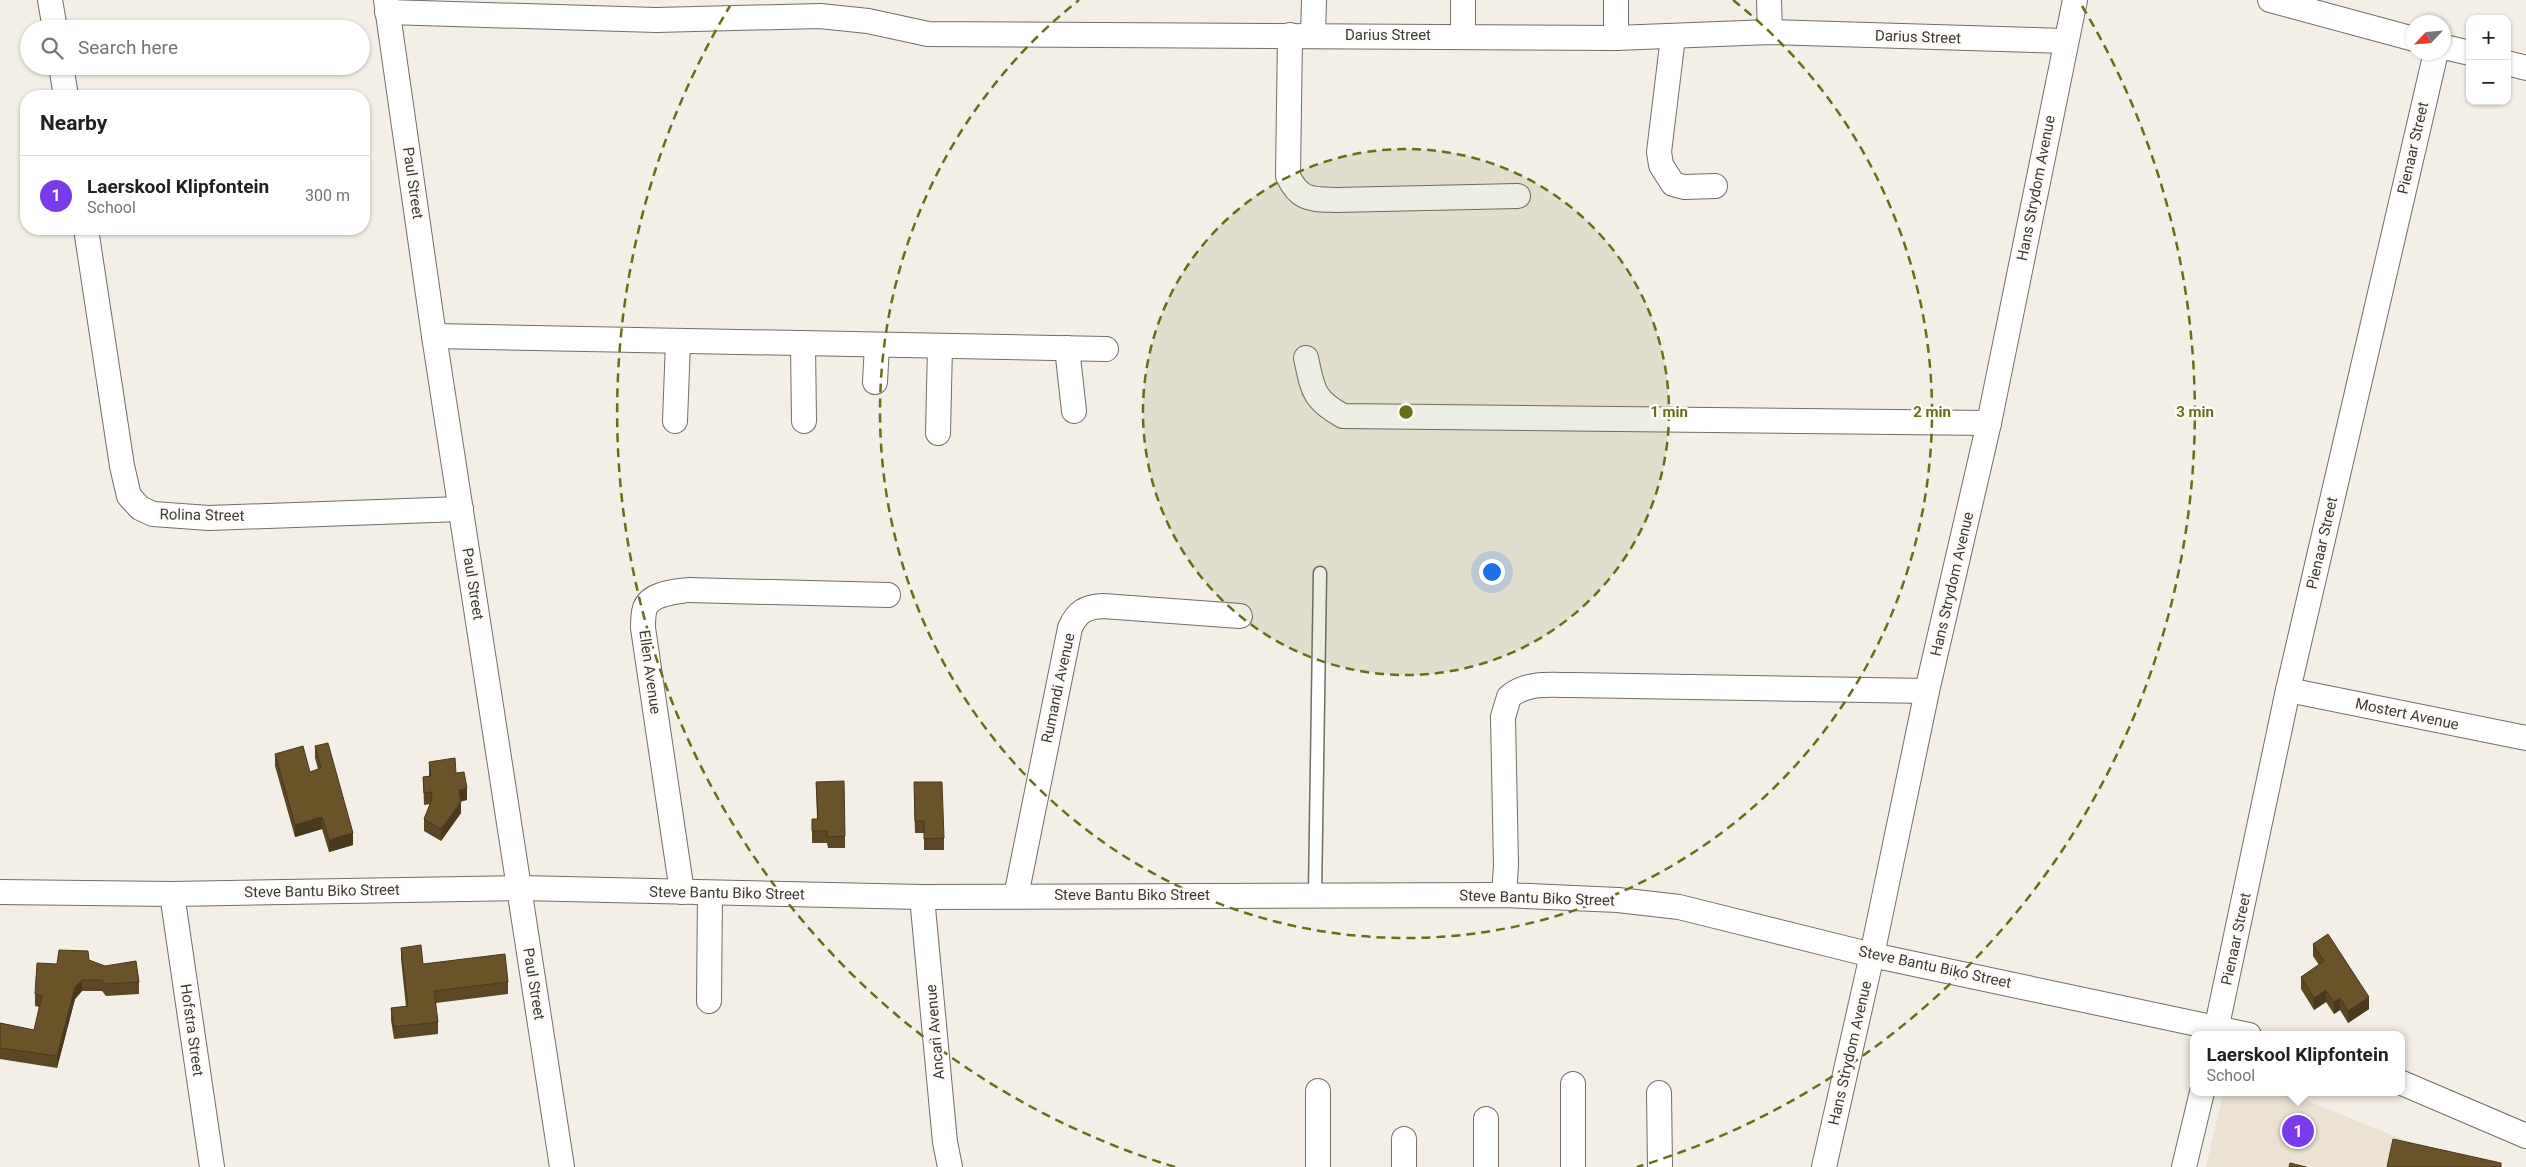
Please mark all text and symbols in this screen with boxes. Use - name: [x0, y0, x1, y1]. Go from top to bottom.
- north arrow: [2406, 15, 2451, 60]
- map controls: [2466, 15, 2511, 105]
- button: +: [2466, 15, 2511, 60]
- search box: [20, 20, 370, 75]
- street label: Darius Street: [1345, 26, 1431, 44]
- street label: Darius Street: [1875, 27, 1961, 47]
- icon: search: [38, 34, 66, 62]
- text: Search here: [78, 36, 178, 59]
- button: −: [2466, 60, 2511, 105]
- street label: Pienaar Street: [2394, 100, 2432, 196]
- text: Nearby: [40, 111, 107, 135]
- street label: Hans Strydom Avenue: [2013, 114, 2059, 262]
- street label: Paul Street: [399, 146, 427, 220]
- text: Laerskool Klipfontein: [87, 175, 269, 198]
- text: 1: [51, 186, 61, 205]
- text: 300 m: [305, 186, 350, 205]
- text: School: [87, 198, 136, 217]
- centre of rings: [1397, 403, 1415, 421]
- text: 1 min: [1650, 403, 1688, 421]
- text: 2 min: [1913, 403, 1951, 421]
- text: 3 min: [2176, 403, 2214, 421]
- street label: Pienaar Street: [2303, 495, 2341, 591]
- street label: Rolina Street: [159, 505, 245, 525]
- street label: Hans Strydom Avenue: [1927, 510, 1977, 658]
- street label: Paul Street: [458, 547, 488, 621]
- your location: [1479, 559, 1505, 585]
- street label: Ellen Avenue: [635, 629, 665, 715]
- street label: Rumandi Avenue: [1038, 631, 1078, 745]
- street label: Mostert Avenue: [2354, 694, 2460, 734]
- street label: Steve Bantu Biko Street: [244, 881, 400, 901]
- street label: Steve Bantu Biko Street: [649, 883, 805, 903]
- street label: Steve Bantu Biko Street: [1054, 886, 1210, 904]
- street label: Steve Bantu Biko Street: [1459, 886, 1615, 910]
- street label: Pienaar Street: [2217, 891, 2255, 987]
- street label: Steve Bantu Biko Street: [1857, 942, 2013, 992]
- street label: Paul Street: [519, 947, 549, 1021]
- street label: Hans Strydom Avenue: [1825, 979, 1875, 1127]
- street label: Hofstra Street: [177, 983, 207, 1078]
- street label: Ancari Avenue: [922, 984, 948, 1080]
- popup: [2190, 1031, 2405, 1096]
- text: Laerskool Klipfontein: [2206, 1043, 2389, 1066]
- text: School: [2206, 1066, 2255, 1085]
- pin: 1: [2282, 1112, 2314, 1150]

